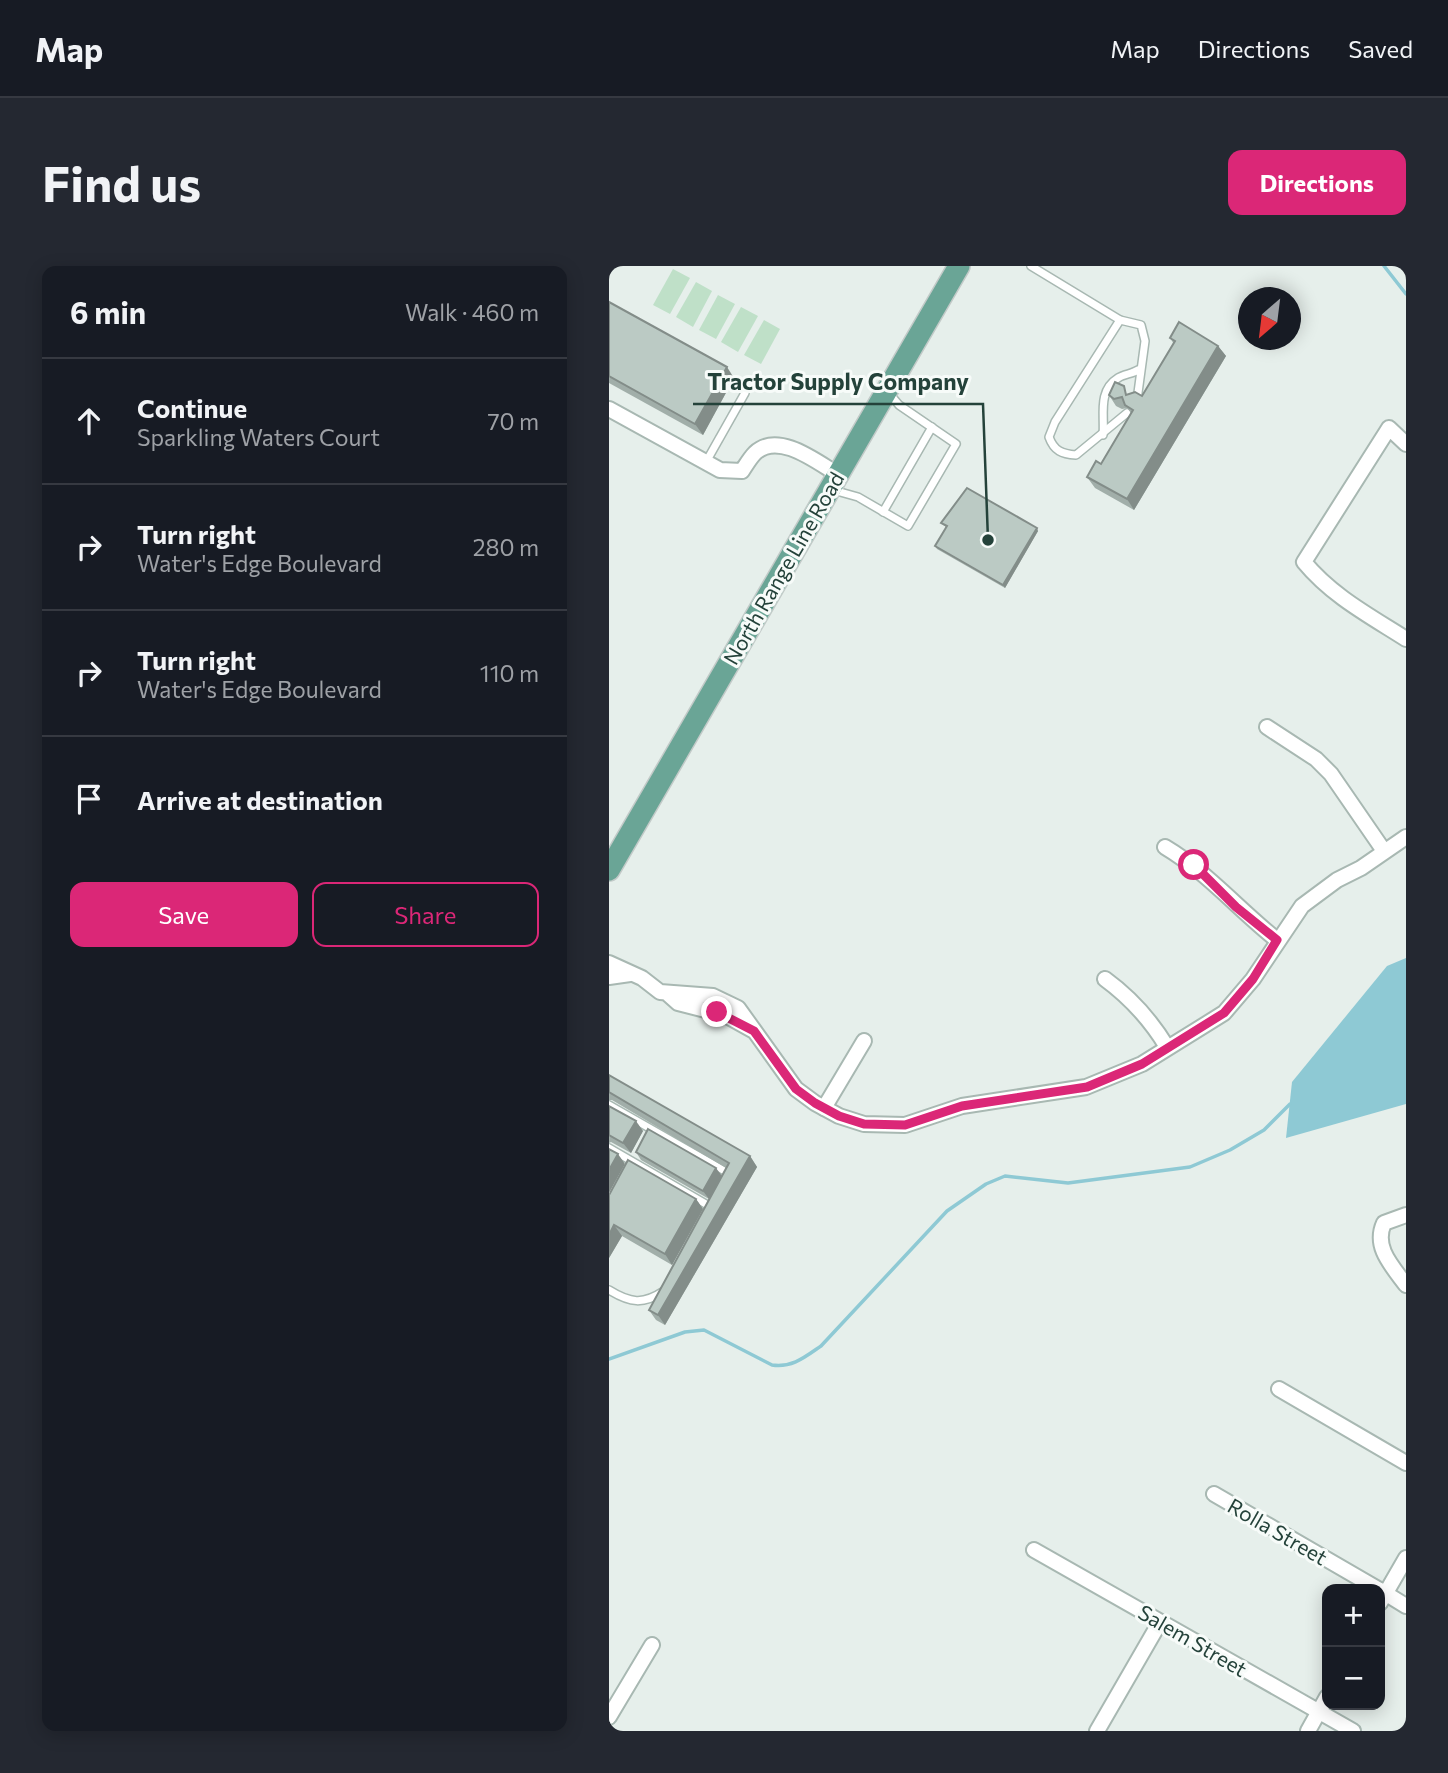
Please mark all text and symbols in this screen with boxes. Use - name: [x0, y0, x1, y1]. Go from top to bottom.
- text: Map: [35, 28, 103, 69]
- text: Map: [1110, 34, 1160, 63]
- text: Directions: [1198, 34, 1310, 63]
- text: Saved: [1348, 34, 1413, 63]
- button: Directions: [1228, 150, 1406, 215]
- text: Find us: [42, 152, 201, 212]
- north arrow: [1238, 287, 1301, 350]
- text: 6 min: [70, 293, 146, 330]
- text: Walk · 460 m: [405, 298, 539, 326]
- callout: Tractor Supply Company: [693, 360, 983, 404]
- text: Tractor Supply Company: [707, 367, 969, 395]
- text: Continue: [137, 392, 247, 423]
- icon: ahead: [70, 402, 108, 440]
- text: 70 m: [487, 407, 539, 435]
- text: Sparkling Waters Court: [137, 423, 380, 451]
- street label: North Range Line Road: [718, 467, 848, 669]
- text: Turn right: [137, 518, 256, 549]
- icon: right: [70, 528, 108, 566]
- text: 280 m: [473, 533, 539, 561]
- text: Water's Edge Boulevard: [137, 549, 382, 577]
- text: Turn right: [137, 644, 256, 675]
- icon: right: [70, 654, 108, 692]
- text: 110 m: [480, 659, 539, 687]
- text: Water's Edge Boulevard: [137, 675, 382, 703]
- icon: arrive: [70, 780, 108, 818]
- text: Arrive at destination: [137, 784, 383, 815]
- route start: [1178, 849, 1209, 880]
- button: Save: [70, 882, 298, 947]
- button: Share: [312, 882, 539, 947]
- route end: [701, 996, 732, 1027]
- street label: Rolla Street: [1224, 1492, 1332, 1570]
- map controls: [1322, 1584, 1385, 1710]
- button: +: [1322, 1584, 1385, 1647]
- street label: Salem Street: [1134, 1599, 1252, 1681]
- button: −: [1322, 1647, 1385, 1710]

